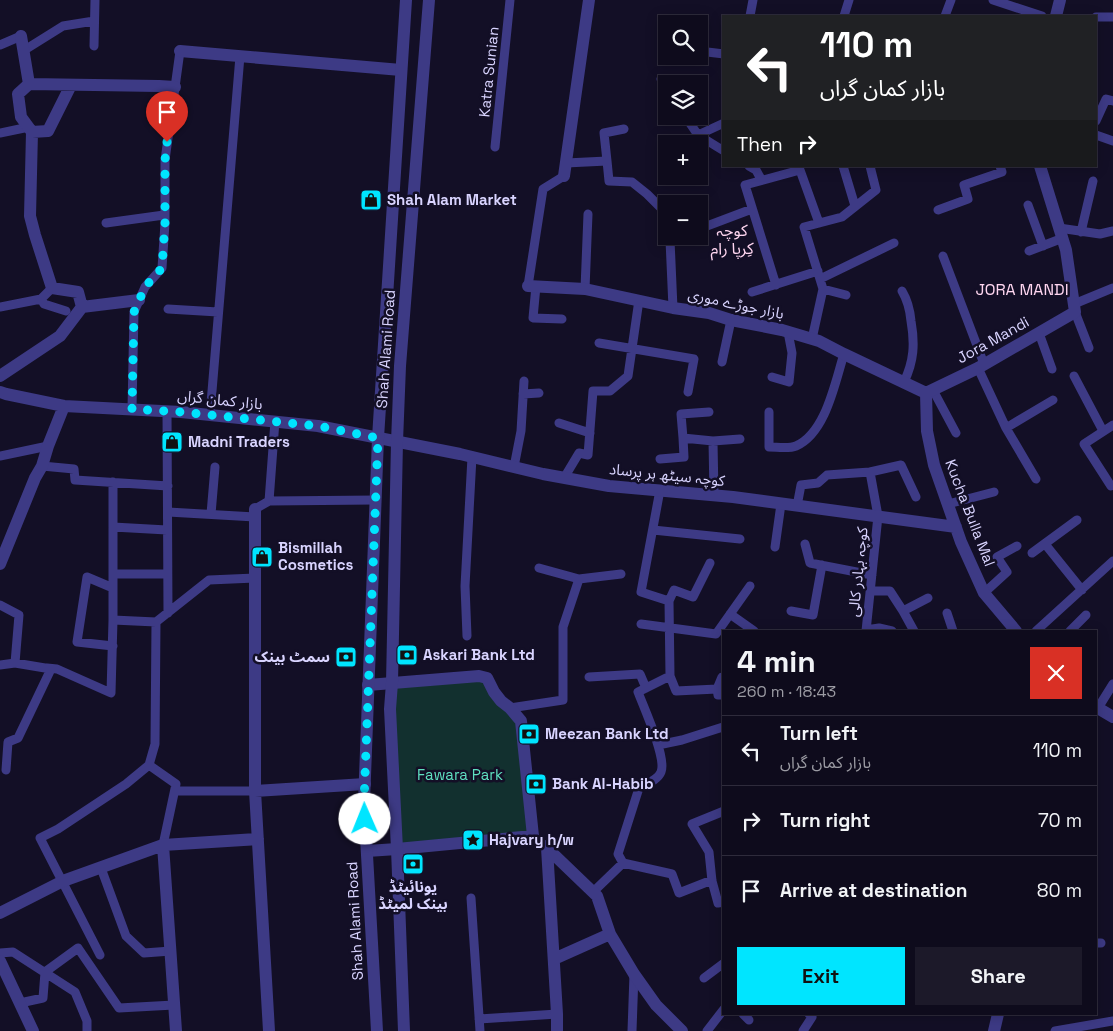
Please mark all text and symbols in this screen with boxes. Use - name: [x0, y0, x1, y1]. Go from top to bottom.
- map controls: [658, 15, 708, 245]
- button: search: [658, 15, 708, 65]
- text: 110 m: [820, 23, 913, 67]
- street label: Katra Sunian: [474, 26, 503, 118]
- icon: left: [737, 35, 802, 100]
- text: بازار کمان گراں: [820, 74, 945, 102]
- button: layers: [658, 75, 708, 125]
- pin: [146, 91, 188, 142]
- icon: arrive: [153, 98, 181, 126]
- icon: right: [793, 130, 821, 158]
- text: Then: [737, 132, 783, 157]
- button: +: [658, 135, 708, 185]
- shop icon: Shah Alam Market: [359, 188, 383, 212]
- place label: Shah Alam Market: [387, 190, 517, 209]
- button: −: [658, 195, 708, 245]
- district label: کوچہ کِرپا رام: [710, 220, 754, 261]
- district label: JORA MANDI: [975, 279, 1069, 300]
- street label: بازار جوڑے موری: [686, 284, 786, 323]
- street label: Shah Alami Road: [372, 289, 399, 409]
- street label: Jora Mandi: [953, 312, 1032, 367]
- street label: بازار کمان گراں: [177, 386, 264, 413]
- shop icon: Madni Traders: [160, 430, 184, 454]
- place label: Madni Traders: [188, 432, 290, 451]
- street label: Kucha Bulla Mal: [941, 457, 1000, 569]
- street label: کوچہ سیٹھ ہر پرساد: [608, 459, 727, 491]
- street label: کوچہ بہادر کالی: [843, 525, 873, 618]
- place label: Bismillah Cosmetics: [278, 538, 354, 574]
- shop icon: Bismillah Cosmetics: [250, 545, 274, 569]
- text: 4 min: [737, 642, 816, 681]
- bank icon: Askari Bank Ltd: [395, 643, 419, 667]
- bank icon: سمٹ بینک: [334, 645, 358, 669]
- place label: Askari Bank Ltd: [423, 645, 535, 664]
- place label: سمٹ بینک: [255, 647, 330, 666]
- button: close: [1030, 647, 1082, 699]
- text: 260 m · 18:43: [737, 681, 836, 702]
- text: Turn left: [780, 721, 858, 746]
- bank icon: Meezan Bank Ltd: [517, 722, 541, 746]
- place label: Meezan Bank Ltd: [545, 724, 669, 743]
- icon: left: [737, 737, 765, 765]
- text: 110 m: [1033, 738, 1082, 763]
- text: بازار کمان گراں: [780, 752, 871, 773]
- park label: Fawara Park: [417, 765, 503, 784]
- bank icon: Bank Al-Habib: [524, 772, 548, 796]
- place label: Bank Al-Habib: [552, 774, 654, 793]
- position arrow: [338, 792, 390, 844]
- icon: right: [737, 807, 765, 835]
- text: Turn right: [780, 808, 870, 833]
- text: 70 m: [1038, 808, 1082, 833]
- place icon: Hajvary h/w: [461, 828, 485, 852]
- place label: Hajvary h/w: [489, 830, 574, 849]
- bank icon: یونائیٹڈ بینک لمیٹڈ: [401, 852, 425, 876]
- street label: Shah Alami Road: [342, 861, 367, 981]
- place label: یونائیٹڈ بینک لمیٹڈ: [378, 877, 448, 913]
- icon: arrive: [737, 877, 765, 905]
- text: Arrive at destination: [780, 878, 968, 903]
- text: 80 m: [1037, 878, 1082, 903]
- button: Exit: [737, 947, 905, 1005]
- button: Share: [915, 947, 1082, 1005]

